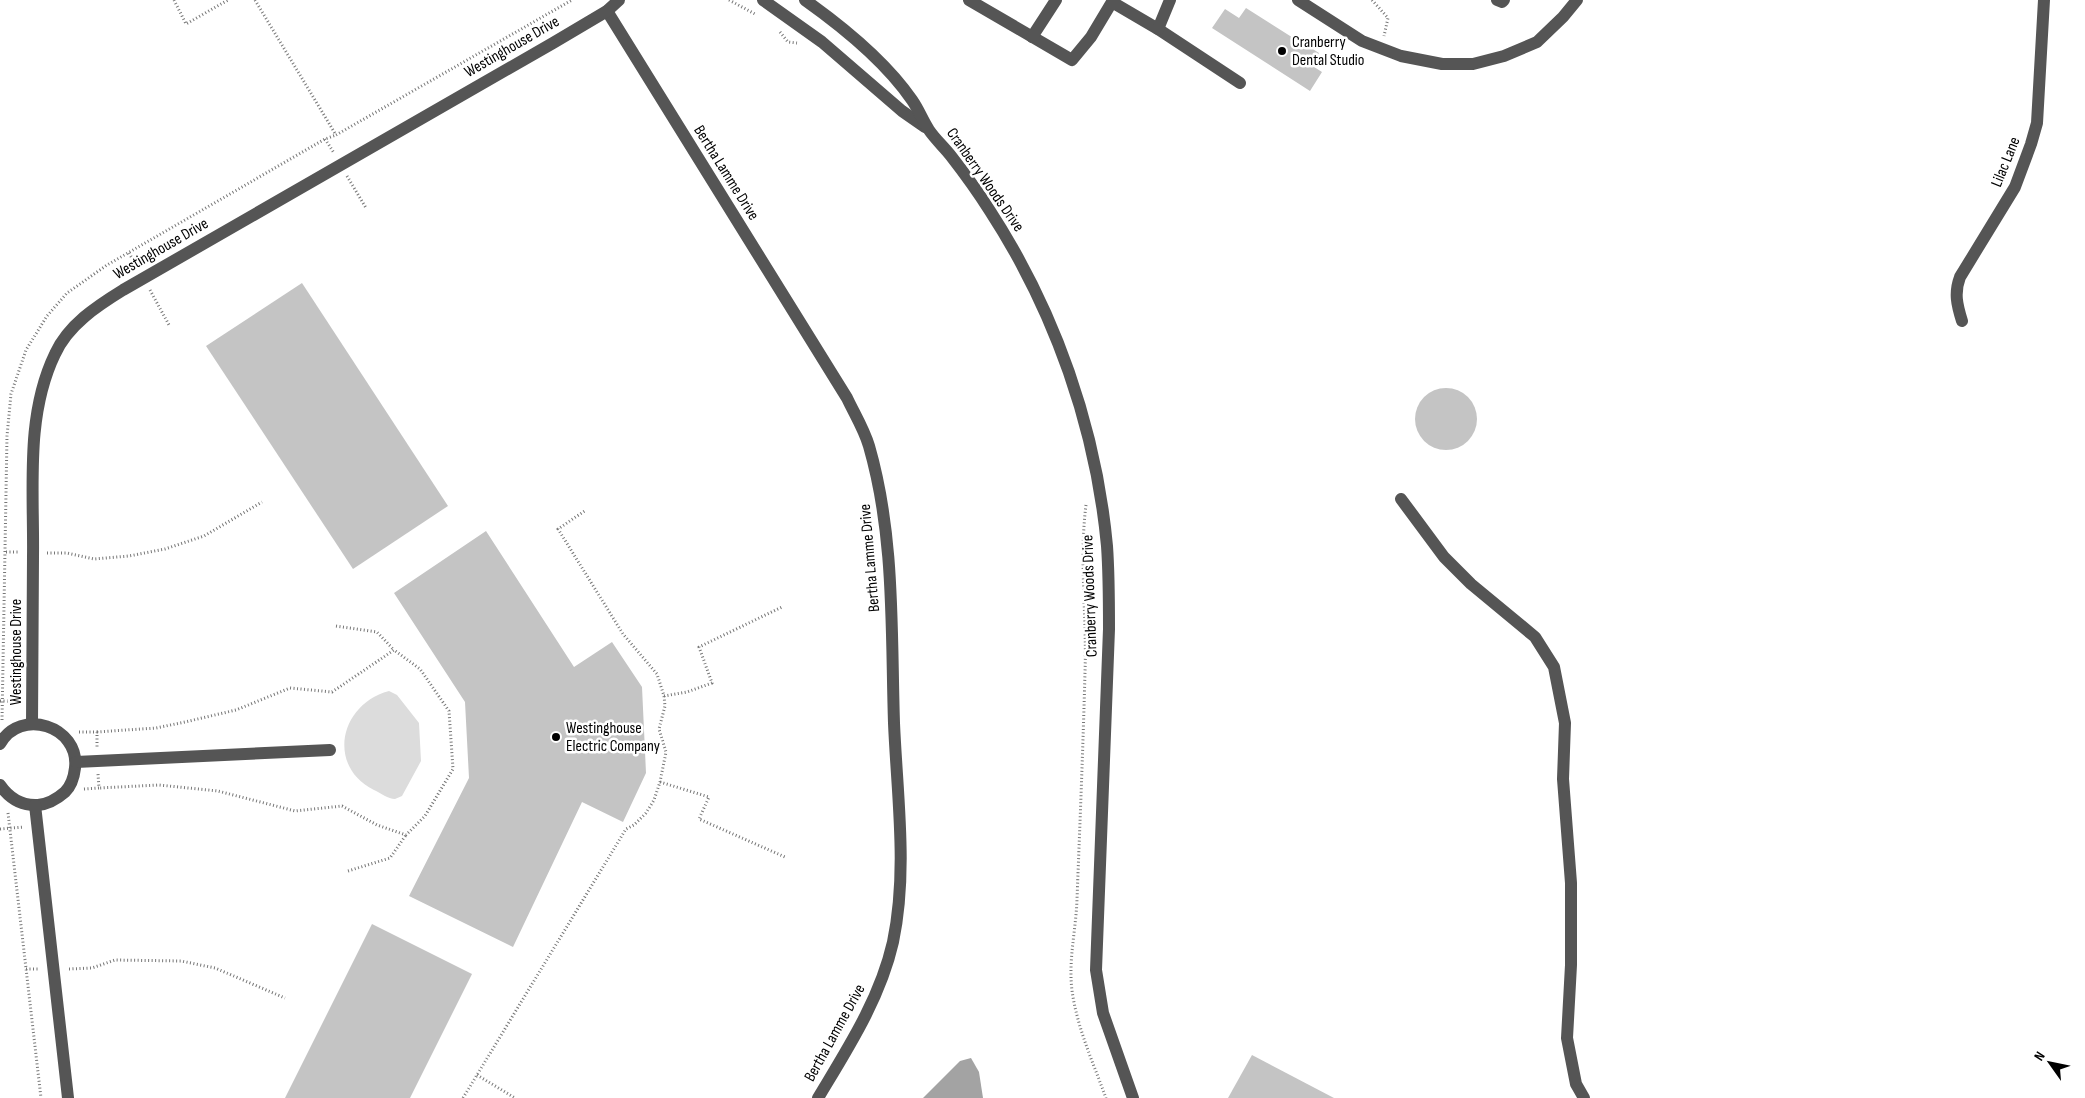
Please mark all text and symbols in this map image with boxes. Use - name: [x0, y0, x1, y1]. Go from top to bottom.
- street label: Westinghouse Drive: [461, 12, 563, 82]
- place label: Cranberry Dental Studio: [1292, 33, 1364, 70]
- marker: Cranberry Dental Studio: [1276, 45, 1288, 57]
- street label: Bertha Lamme Drive: [689, 122, 763, 224]
- street label: Cranberry Woods Drive: [942, 124, 1028, 236]
- street label: Lilac Lane: [1987, 134, 2025, 190]
- street label: Westinghouse Drive: [110, 214, 212, 284]
- street label: Bertha Lamme Drive: [856, 503, 884, 613]
- street label: Cranberry Woods Drive: [1078, 534, 1102, 658]
- street label: Westinghouse Drive: [7, 599, 26, 705]
- place label: Westinghouse Electric Company: [566, 719, 660, 756]
- marker: Westinghouse Electric Company: [550, 731, 562, 743]
- street label: Bertha Lamme Drive: [800, 981, 870, 1085]
- north arrow: [2025, 1038, 2075, 1088]
- text: N: [2030, 1048, 2049, 1064]

